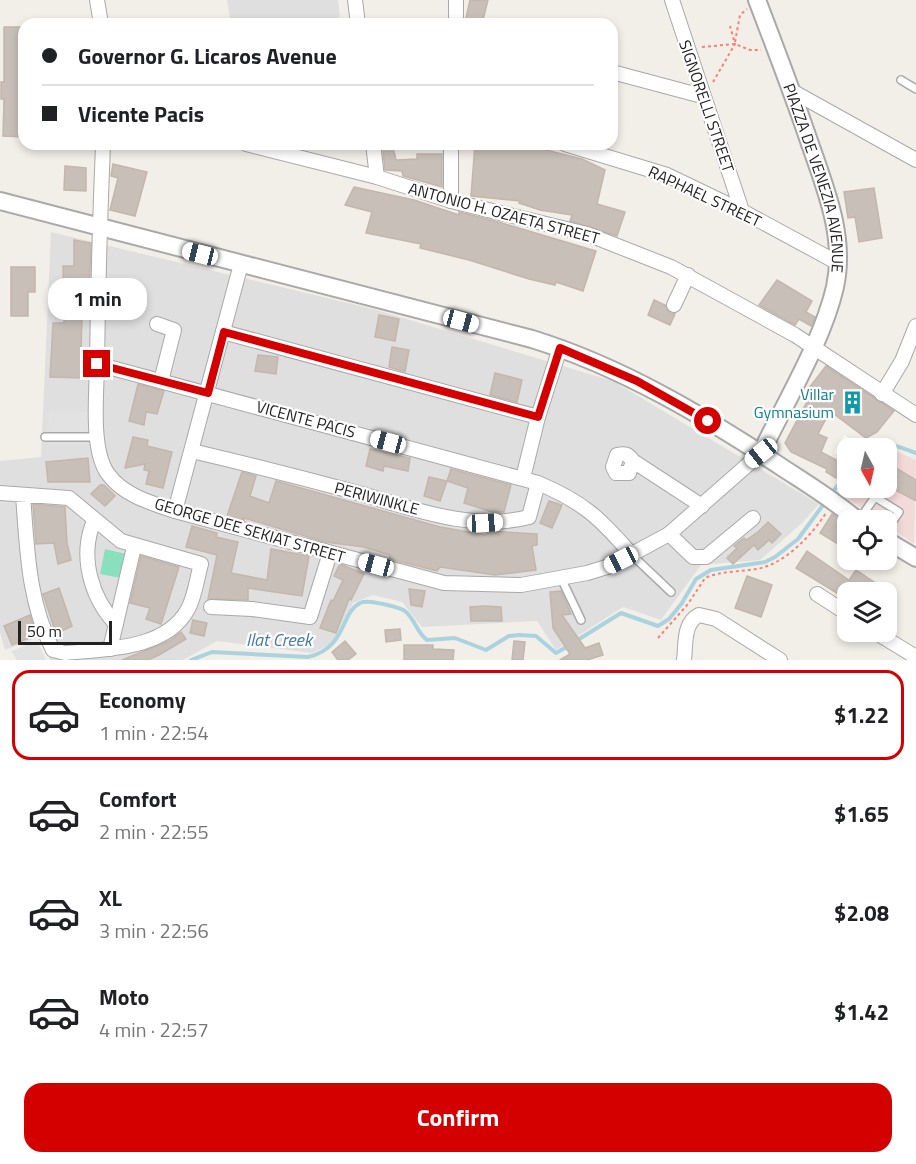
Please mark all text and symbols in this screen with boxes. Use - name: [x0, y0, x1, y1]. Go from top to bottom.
- street label: SIGNORELLI STREET: [673, 37, 741, 176]
- text: Governor G. Licaros Avenue: [78, 39, 337, 73]
- street label: PIAZZA DE VENEZIA AVENUE: [777, 80, 850, 274]
- text: Vicente Pacis: [78, 97, 204, 131]
- street label: RAPHAEL STREET: [645, 159, 766, 233]
- street label: ANTONIO H. OZAETA STREET: [406, 176, 603, 250]
- car: [180, 241, 220, 267]
- callout: 1 min: [48, 277, 146, 319]
- text: 1 min: [73, 283, 122, 314]
- car: [441, 308, 481, 334]
- route end: [83, 350, 110, 377]
- place label: Villar Gymnasium: [754, 382, 834, 424]
- building icon: Villar Gymnasium: [839, 390, 865, 416]
- street label: VICENTE PACIS: [254, 394, 358, 444]
- route start: [694, 407, 721, 434]
- car: [368, 429, 408, 455]
- car: [741, 435, 781, 471]
- north arrow: [837, 438, 897, 498]
- map controls: [837, 438, 897, 642]
- street label: PERIWINKLE: [332, 475, 422, 521]
- street label: GEORGE DEE SEKIAT STREET: [152, 491, 349, 569]
- button: locate: [837, 510, 897, 570]
- car: [467, 513, 503, 533]
- car: [601, 544, 641, 576]
- car: [356, 552, 396, 578]
- button: layers: [837, 582, 897, 642]
- scale bar: [18, 618, 112, 646]
- text: 50 m: [27, 619, 62, 643]
- water label: Ilat Creek: [246, 626, 314, 653]
- text: Economy: [99, 683, 186, 717]
- icon: car: [27, 688, 81, 742]
- text: $1.22: [834, 698, 889, 732]
- text: 1 min · 22:54: [99, 717, 209, 748]
- text: Comfort: [99, 782, 177, 816]
- icon: car: [27, 787, 81, 841]
- text: $1.65: [834, 797, 889, 831]
- text: 2 min · 22:55: [99, 816, 209, 847]
- text: XL: [99, 881, 122, 915]
- icon: car: [27, 886, 81, 940]
- text: $2.08: [834, 896, 889, 930]
- text: 3 min · 22:56: [99, 915, 209, 946]
- text: Moto: [99, 980, 149, 1014]
- icon: car: [27, 985, 81, 1039]
- text: $1.42: [834, 995, 889, 1029]
- text: 4 min · 22:57: [99, 1014, 209, 1045]
- button: Confirm: [24, 1083, 892, 1152]

